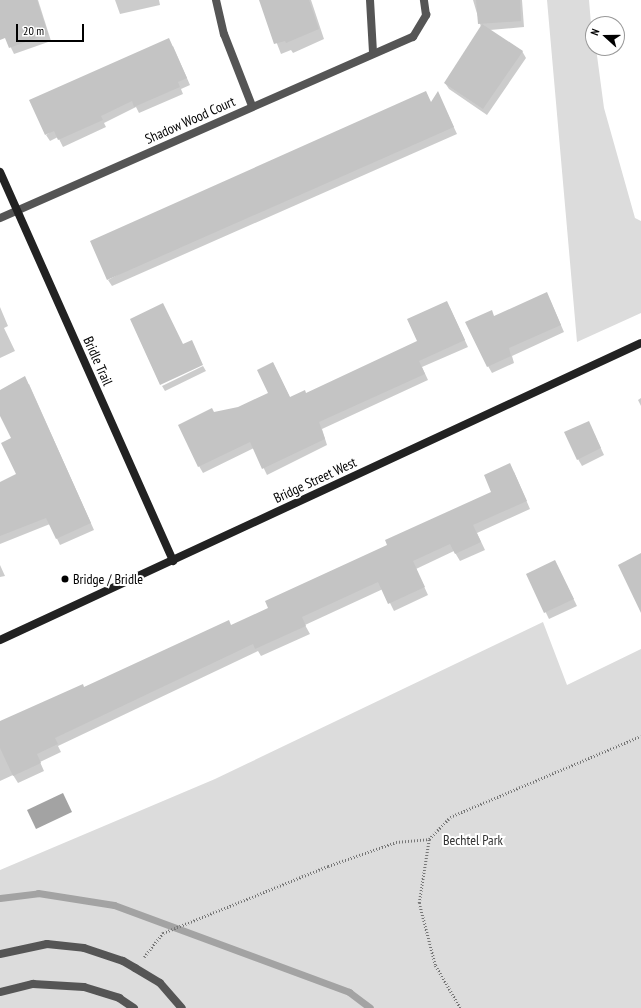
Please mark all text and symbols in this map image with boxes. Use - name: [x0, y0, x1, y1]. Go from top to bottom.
- scale bar: [18, 16, 86, 42]
- north arrow: [585, 16, 625, 56]
- text: 20 m: [23, 23, 44, 38]
- text: N: [587, 27, 602, 37]
- street label: Shadow Wood Court: [142, 93, 238, 147]
- street label: Bridle Trail: [80, 334, 116, 388]
- street label: Bridge Street West: [271, 453, 359, 507]
- place label: Bridge / Bridle: [73, 571, 143, 587]
- marker: Bridge / Bridle: [60, 574, 70, 584]
- park label: Bechtel Park: [443, 832, 503, 848]

